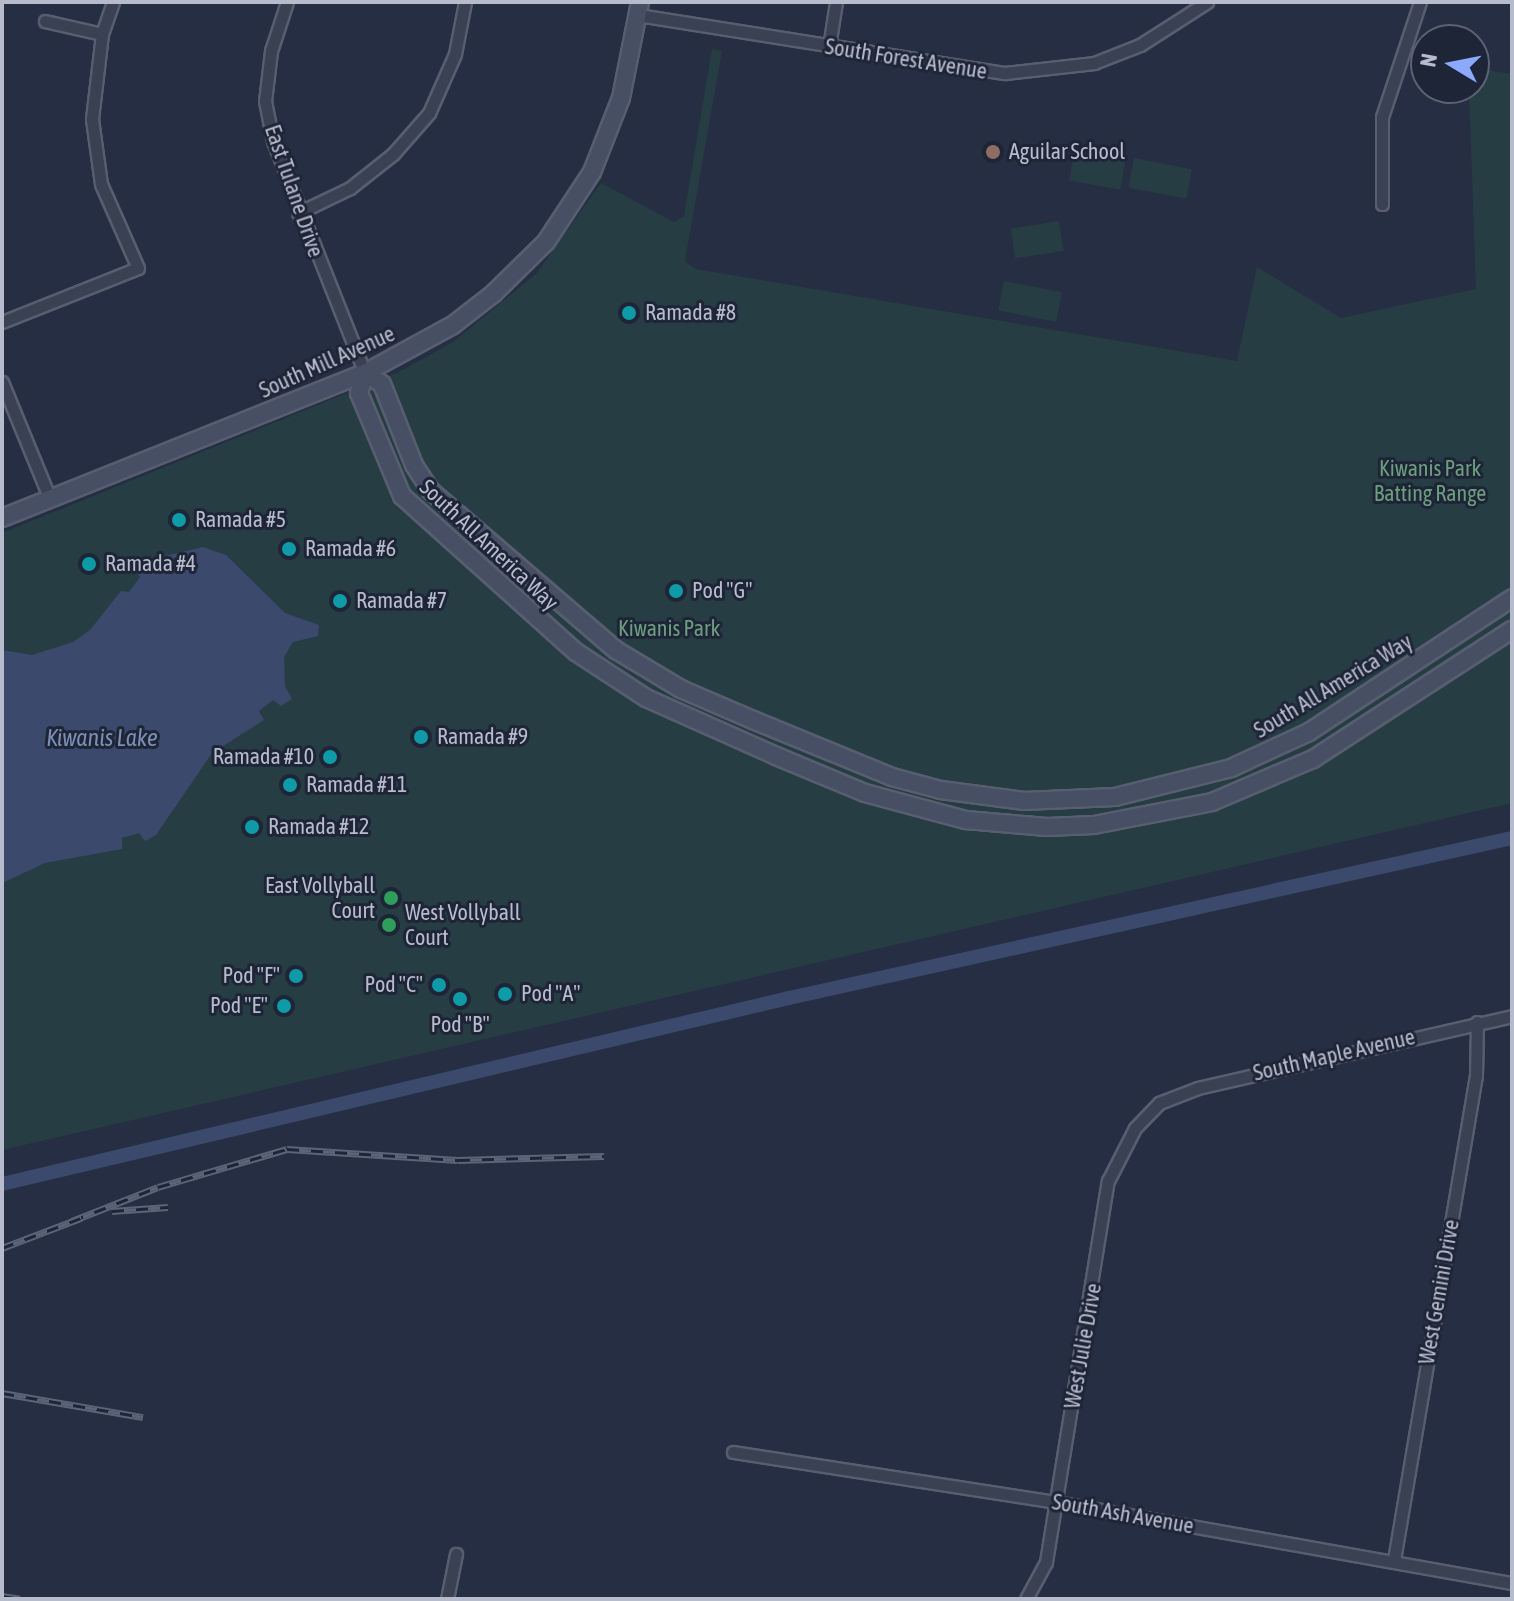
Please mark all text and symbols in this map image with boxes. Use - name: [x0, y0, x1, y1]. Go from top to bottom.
- north arrow: [1410, 24, 1490, 104]
- street label: South Forest Avenue: [823, 33, 989, 85]
- text: N: [1414, 52, 1442, 69]
- street label: East Tulane Drive: [259, 121, 329, 261]
- place label: Aguilar School: [1009, 139, 1125, 165]
- marker: Aguilar School: [984, 143, 1002, 161]
- place label: Ramada #8: [645, 300, 736, 326]
- marker: Ramada #8: [620, 304, 638, 322]
- street label: South Mill Avenue: [255, 320, 399, 404]
- park label: Kiwanis Park Batting Range: [1374, 455, 1486, 506]
- street label: South All America Way: [414, 474, 564, 616]
- place label: Ramada #5: [195, 507, 286, 533]
- marker: Ramada #5: [170, 511, 188, 529]
- place label: Ramada #6: [305, 536, 396, 562]
- marker: Ramada #6: [280, 540, 298, 558]
- place label: Ramada #4: [105, 551, 196, 577]
- marker: Ramada #4: [80, 555, 98, 573]
- place label: Pod "G": [692, 578, 752, 604]
- marker: Pod "G": [667, 582, 685, 600]
- place label: Ramada #7: [356, 588, 447, 614]
- marker: Ramada #7: [331, 592, 349, 610]
- park label: Kiwanis Park: [618, 616, 720, 642]
- street label: South All America Way: [1249, 628, 1417, 744]
- water label: Kiwanis Lake: [46, 724, 158, 752]
- place label: Ramada #9: [437, 724, 528, 750]
- marker: Ramada #9: [412, 728, 430, 746]
- place label: Ramada #10: [213, 744, 314, 770]
- marker: Ramada #10: [321, 748, 339, 766]
- place label: Ramada #11: [306, 772, 407, 798]
- marker: Ramada #11: [281, 776, 299, 794]
- place label: Ramada #12: [268, 814, 369, 840]
- marker: Ramada #12: [243, 818, 261, 836]
- place label: East Vollyball Court: [265, 872, 375, 924]
- marker: East Vollyball Court: [382, 889, 400, 907]
- place label: West Vollyball Court: [405, 899, 521, 950]
- marker: West Vollyball Court: [380, 916, 398, 934]
- place label: Pod "F": [222, 963, 280, 989]
- marker: Pod "F": [287, 967, 305, 985]
- place label: Pod "C": [364, 972, 423, 998]
- marker: Pod "C": [430, 976, 448, 994]
- place label: Pod "A": [521, 981, 580, 1007]
- marker: Pod "A": [496, 985, 514, 1003]
- marker: Pod "B": [451, 990, 469, 1008]
- place label: Pod "E": [210, 993, 268, 1019]
- marker: Pod "E": [275, 997, 293, 1015]
- place label: Pod "B": [430, 1012, 490, 1038]
- street label: South Maple Avenue: [1251, 1024, 1417, 1086]
- street label: West Gemini Drive: [1413, 1218, 1465, 1366]
- street label: West Julie Drive: [1059, 1281, 1107, 1411]
- street label: South Ash Avenue: [1050, 1489, 1196, 1539]

